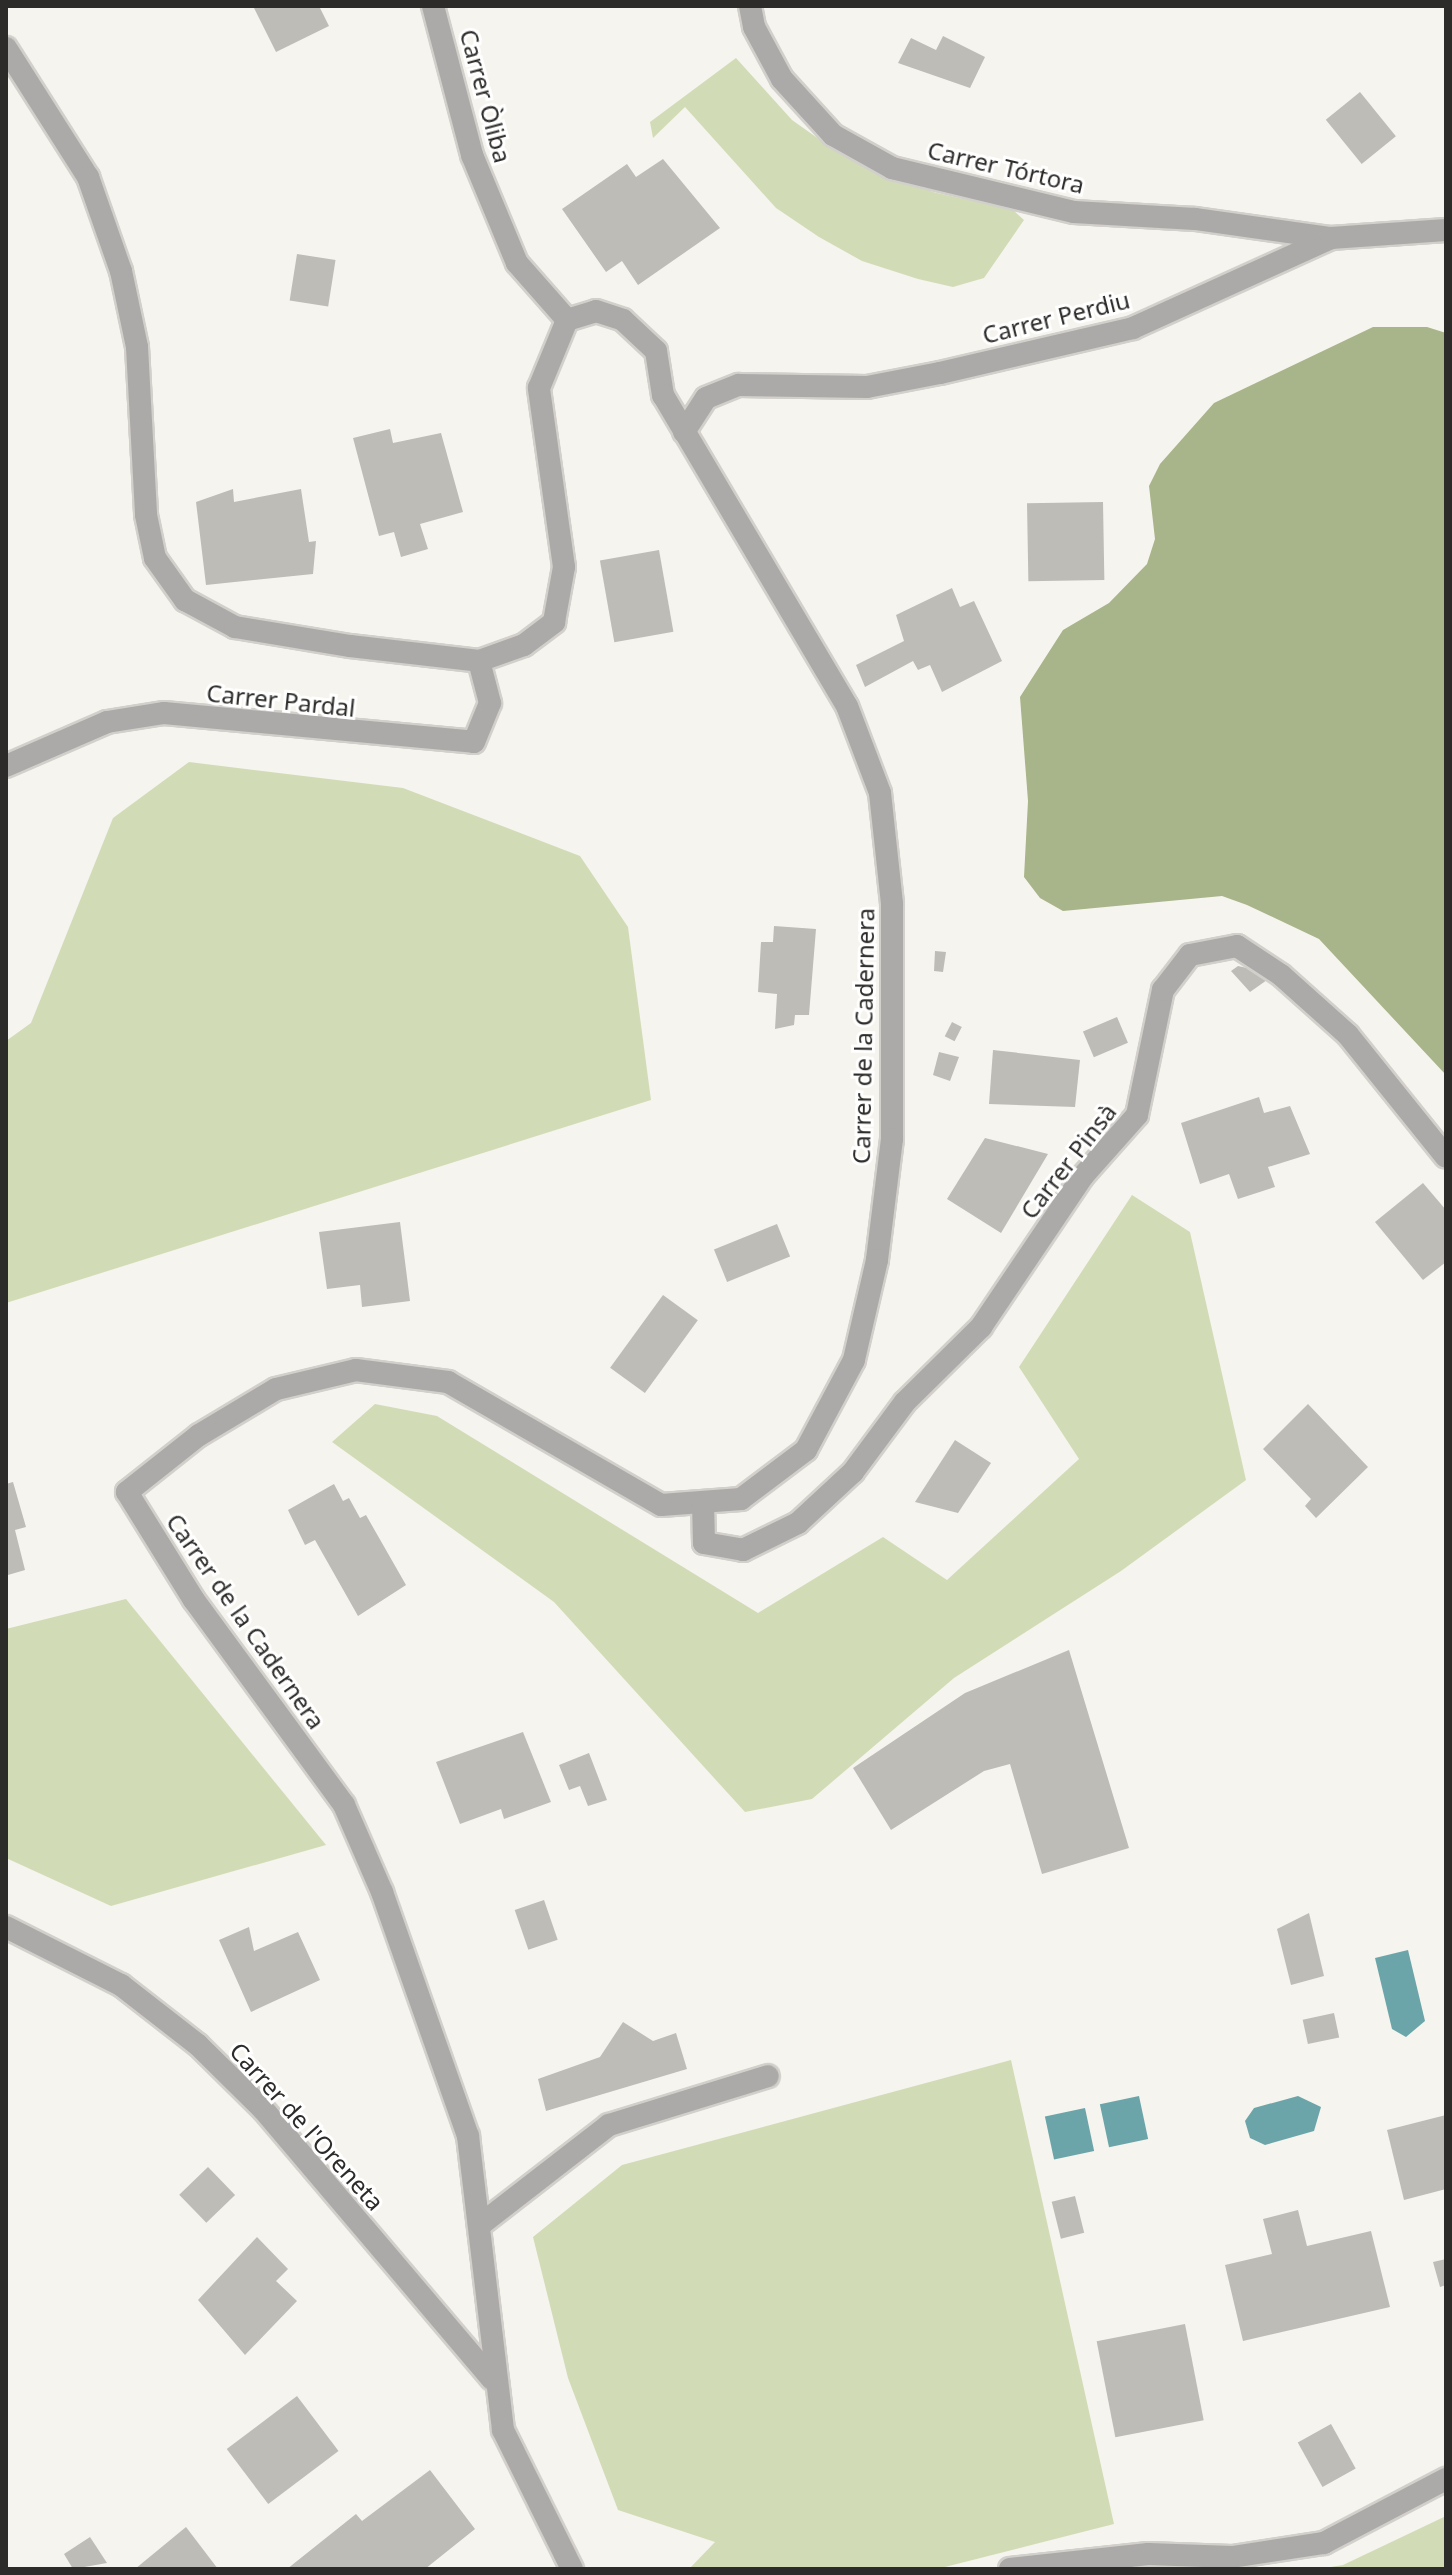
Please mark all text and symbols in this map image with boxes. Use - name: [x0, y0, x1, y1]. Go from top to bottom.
- street label: Carrer Òliba: [454, 26, 518, 166]
- street label: Carrer Tórtora: [925, 135, 1087, 199]
- street label: Carrer Perdiu: [979, 285, 1133, 349]
- street label: Carrer Pardal: [205, 678, 357, 722]
- street label: Carrer de la Cadernera: [846, 908, 880, 1164]
- street label: Carrer Pinsà: [1014, 1098, 1122, 1224]
- street label: Carrer de la Cadernera: [161, 1508, 331, 1734]
- street label: Carrer de l'Oreneta: [224, 2036, 390, 2216]

